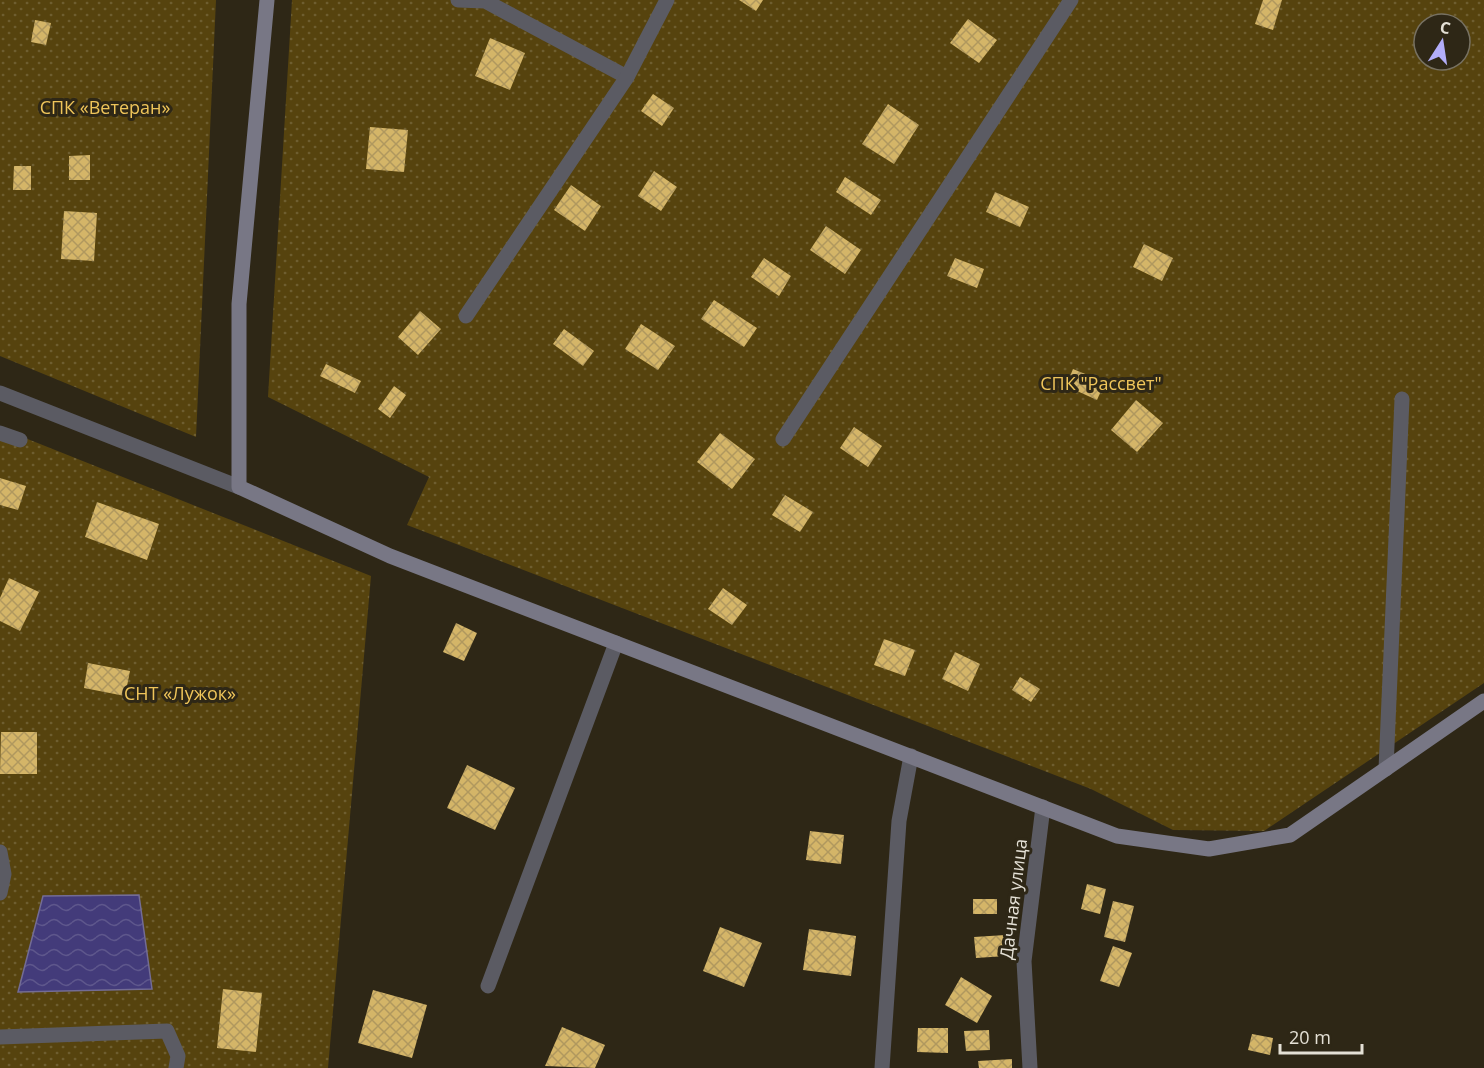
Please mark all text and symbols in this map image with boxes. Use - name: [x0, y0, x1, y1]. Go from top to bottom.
- north arrow: [1412, 12, 1472, 72]
- text: С: [1438, 16, 1452, 39]
- park label: СПК «Ветеран»: [40, 95, 170, 119]
- park label: СПК "Рассвет": [1040, 371, 1162, 395]
- park label: СНТ «Лужок»: [124, 681, 236, 705]
- street label: Дачная улица: [994, 837, 1032, 961]
- scale bar: [1280, 1017, 1362, 1055]
- text: 20 m: [1289, 1025, 1331, 1049]

